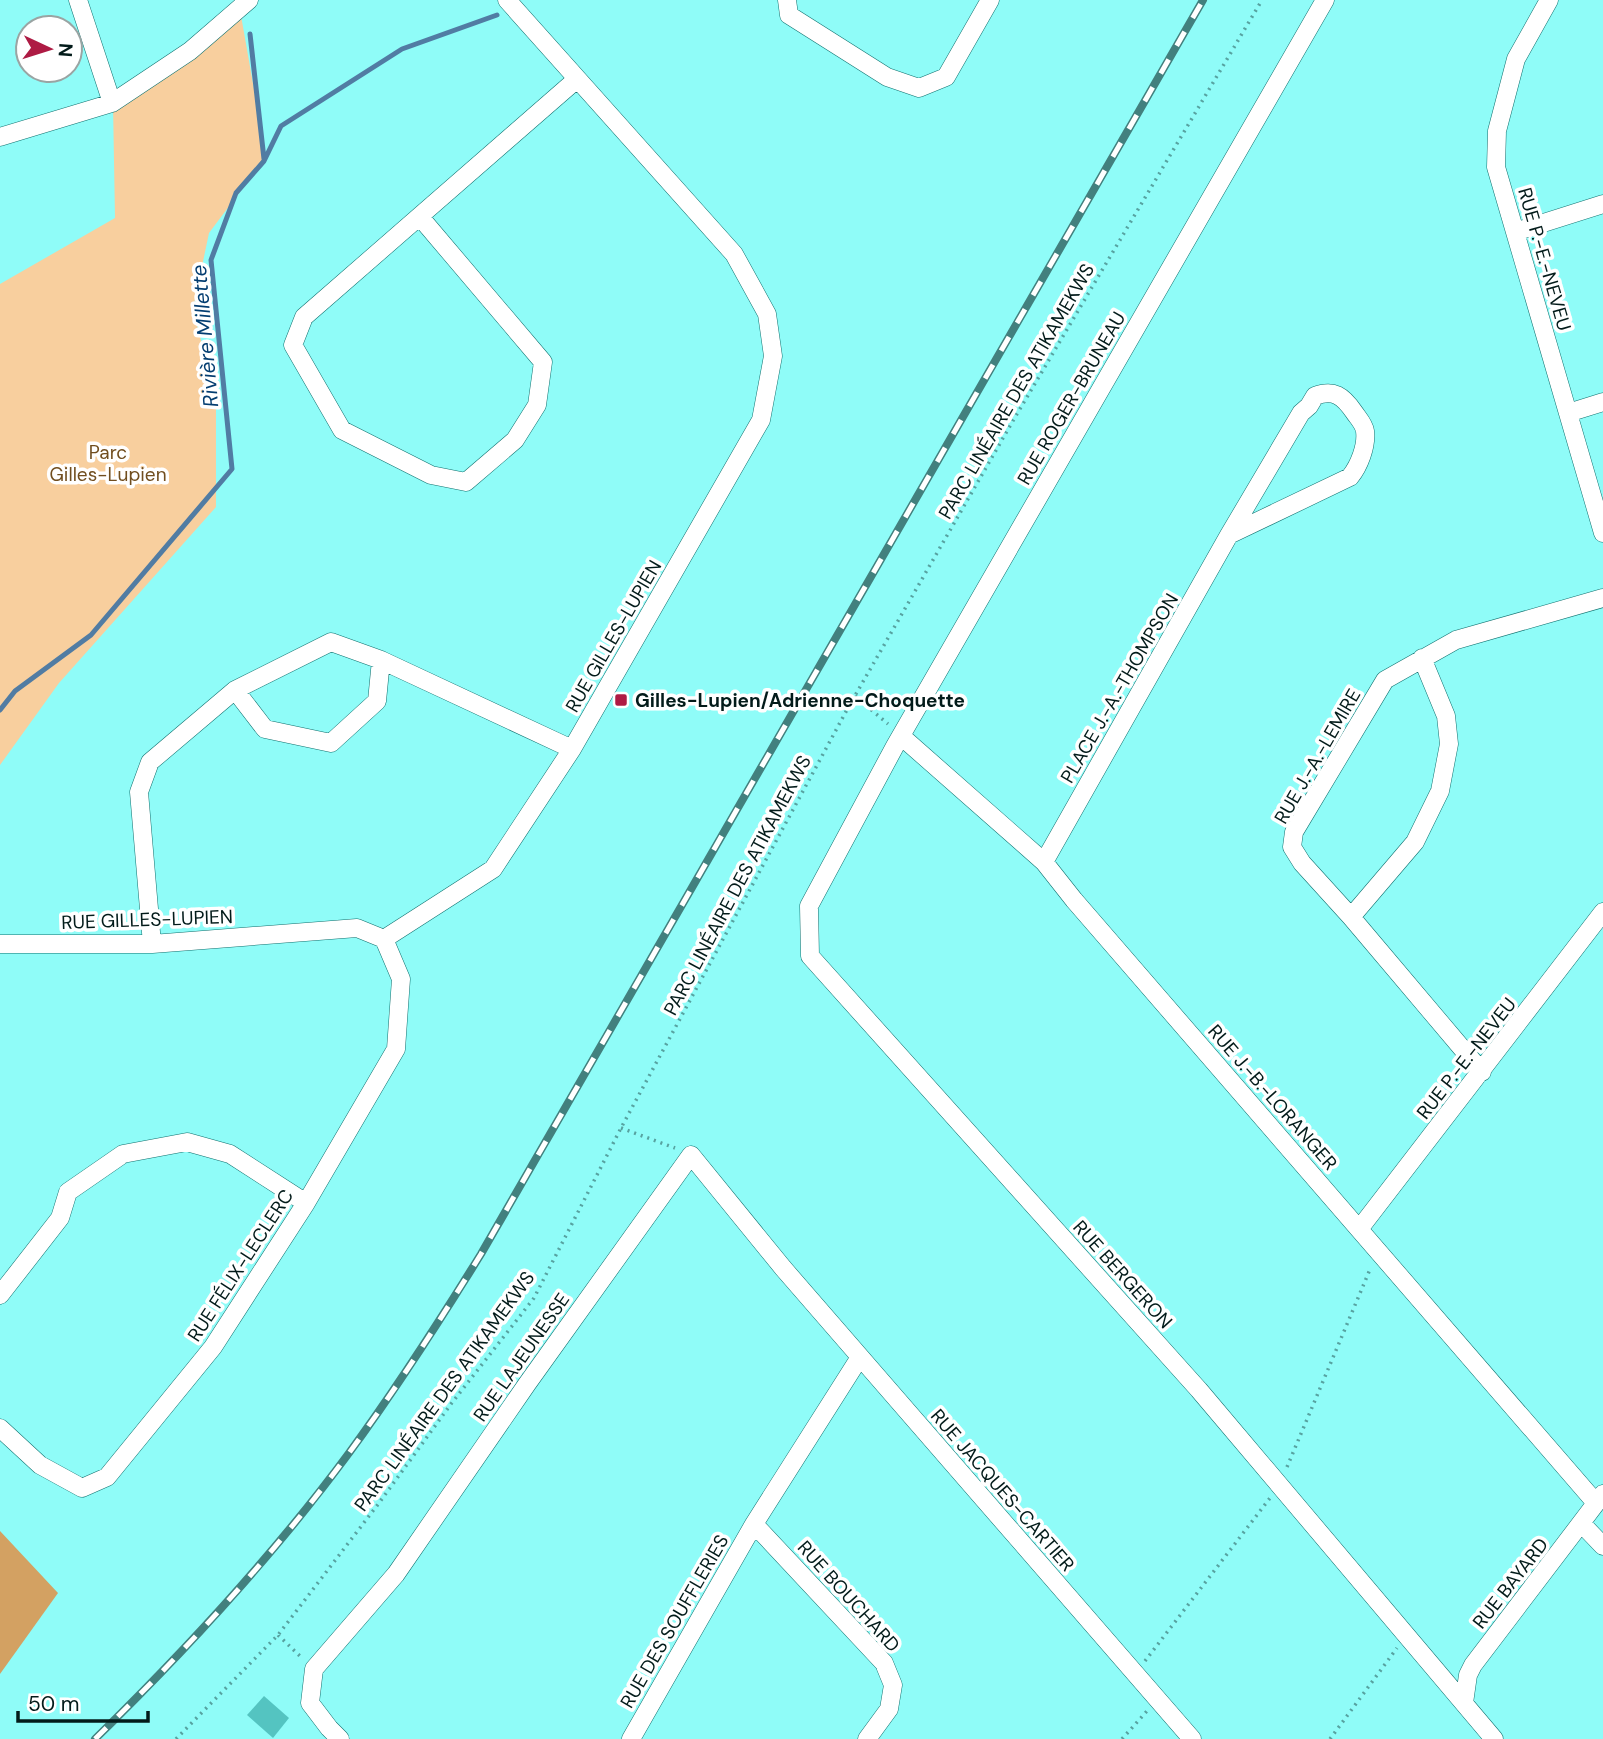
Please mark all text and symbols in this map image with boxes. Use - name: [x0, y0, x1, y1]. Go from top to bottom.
- north arrow: [14, 14, 84, 84]
- text: N: [53, 42, 78, 58]
- street label: RUE P.-E.-NEVEU: [1512, 185, 1577, 334]
- street label: PARC LINÉAIRE DES ATIKAMEKWS: [933, 259, 1100, 524]
- water label: Rivière Millette: [185, 263, 225, 409]
- street label: RUE ROGER-BRUNEAU: [1012, 307, 1131, 489]
- park label: Parc Gilles-Lupien: [49, 440, 167, 487]
- street label: RUE GILLES-LUPIEN: [560, 556, 667, 717]
- street label: PLACE J.-A.-THOMPSON: [1055, 589, 1184, 788]
- street label: RUE J.-A.-LEMIRE: [1269, 684, 1366, 828]
- place label: Gilles-Lupien/Adrienne-Choquette: [635, 688, 965, 713]
- marker: Gilles-Lupien/Adrienne-Choquette: [613, 692, 629, 708]
- street label: PARC LINÉAIRE DES ATIKAMEKWS: [658, 751, 817, 1020]
- street label: RUE GILLES-LUPIEN: [61, 904, 233, 935]
- street label: RUE P.-E.-NEVEU: [1411, 992, 1522, 1124]
- street label: RUE J.-B.-LORANGER: [1202, 1019, 1343, 1175]
- street label: RUE FÉLIX-LECLERC: [182, 1184, 299, 1346]
- street label: RUE BERGERON: [1067, 1215, 1178, 1334]
- street label: PARC LINÉAIRE DES ATIKAMEKWS: [349, 1266, 540, 1516]
- street label: RUE LAJEUNESSE: [468, 1288, 575, 1427]
- street label: RUE JACQUES-CARTIER: [925, 1404, 1080, 1577]
- street label: RUE DES SOUFFLERIES: [615, 1530, 734, 1712]
- street label: RUE BAYARD: [1467, 1533, 1554, 1634]
- street label: RUE BOUCHARD: [792, 1535, 905, 1657]
- scale bar: [18, 1680, 147, 1724]
- text: 50 m: [28, 1690, 79, 1718]

